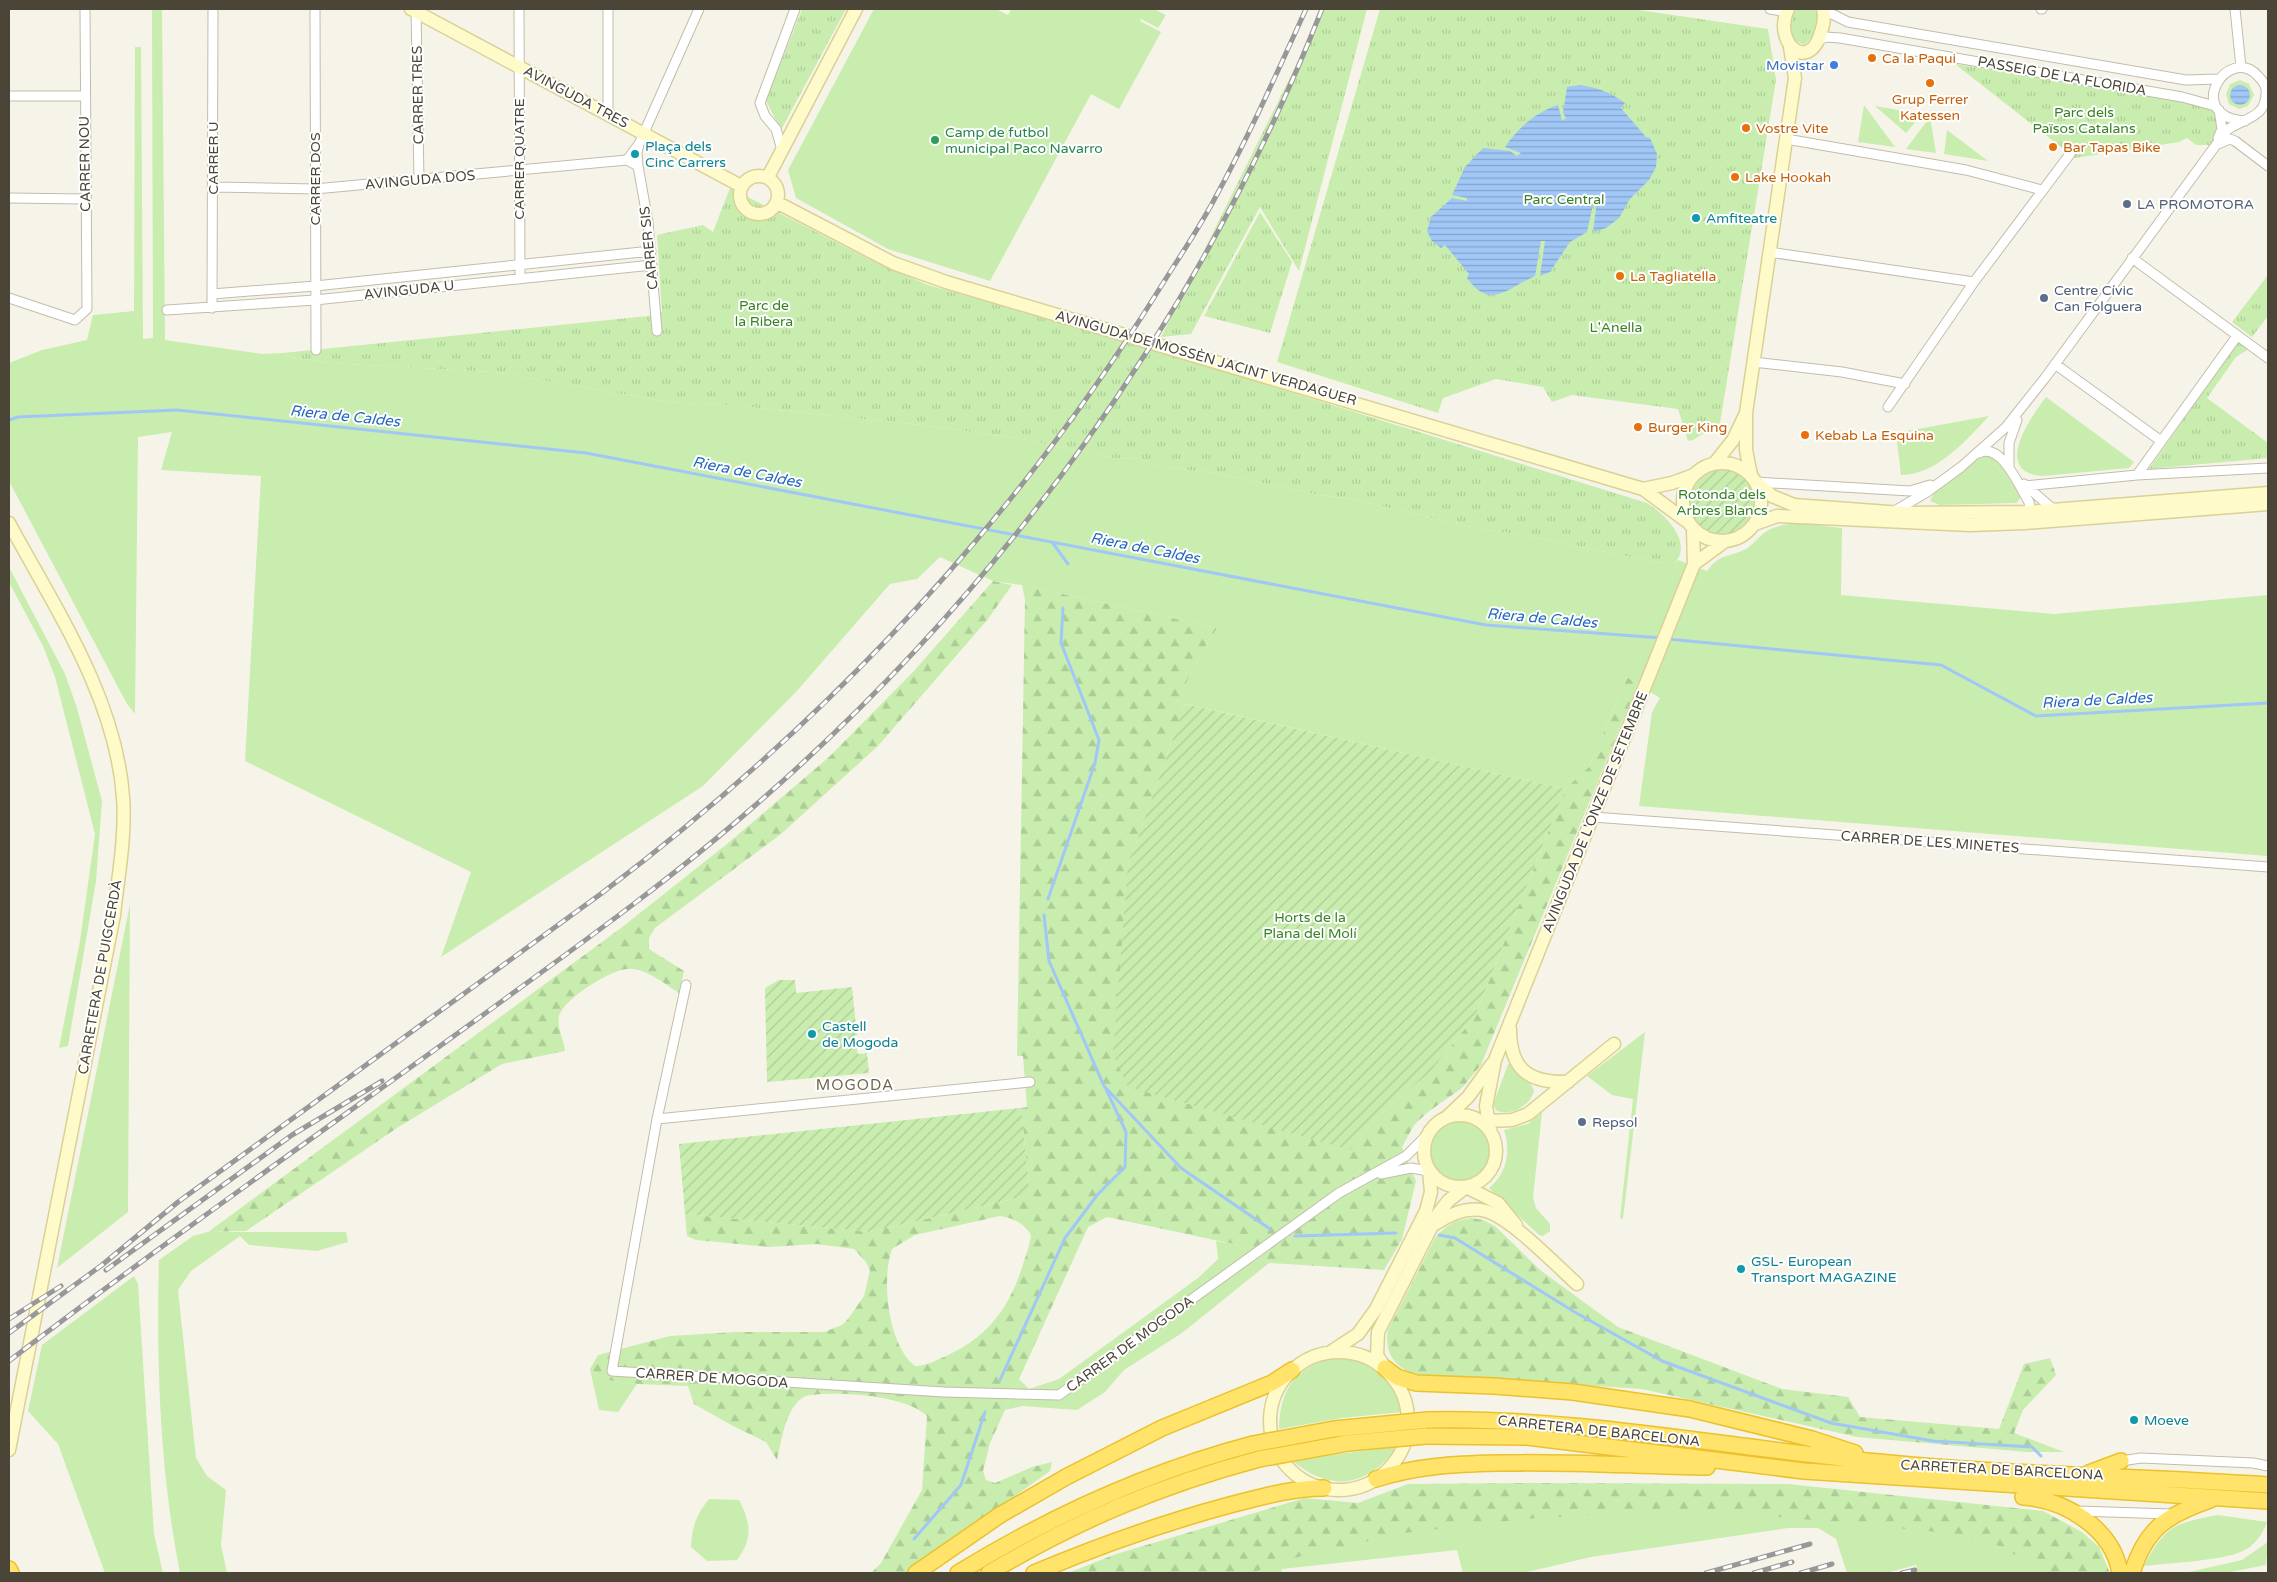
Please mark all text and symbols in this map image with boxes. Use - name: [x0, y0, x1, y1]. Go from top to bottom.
- street label: CARRER TRES: [409, 45, 427, 144]
- place label: Ca la Paqui: [1882, 50, 1956, 67]
- marker: Ca la Paqui: [1866, 52, 1878, 64]
- street label: PASSEIG DE LA FLORIDA: [1976, 53, 2148, 99]
- place label: Movistar: [1766, 57, 1825, 74]
- marker: Movistar: [1828, 59, 1840, 71]
- street label: AVINGUDA TRES: [521, 62, 632, 132]
- marker: Grup Ferrer Katessen: [1924, 77, 1936, 89]
- place label: Grup Ferrer Katessen: [1892, 91, 1969, 124]
- street label: CARRER QUATRE: [511, 98, 528, 220]
- park label: Parc dels Països Catalans: [2032, 104, 2136, 137]
- street label: CARRER NOU: [76, 116, 94, 212]
- place label: Vostre Vite: [1756, 120, 1828, 137]
- street label: CARRER U: [205, 121, 222, 195]
- marker: Vostre Vite: [1740, 122, 1752, 134]
- place label: Camp de futbol municipal Paco Navarro: [945, 124, 1103, 157]
- street label: CARRER DOS: [307, 132, 324, 226]
- marker: Camp de futbol municipal Paco Navarro: [929, 134, 941, 146]
- place label: Plaça dels Cinc Carrers: [645, 138, 726, 171]
- place label: Bar Tapas Bike: [2063, 139, 2160, 156]
- marker: Bar Tapas Bike: [2047, 141, 2059, 153]
- marker: Plaça dels Cinc Carrers: [629, 148, 641, 160]
- street label: AVINGUDA DOS: [364, 167, 476, 193]
- place label: Lake Hookah: [1745, 169, 1831, 186]
- marker: Lake Hookah: [1729, 171, 1741, 183]
- park label: Parc Central: [1523, 191, 1605, 208]
- place label: LA PROMOTORA: [2137, 196, 2254, 213]
- marker: LA PROMOTORA: [2121, 198, 2133, 210]
- street label: CARRER SIS: [636, 205, 662, 291]
- place label: Amfiteatre: [1706, 210, 1777, 227]
- marker: Amfiteatre: [1690, 212, 1702, 224]
- place label: La Tagliatella: [1630, 268, 1716, 285]
- marker: La Tagliatella: [1614, 270, 1626, 282]
- street label: AVINGUDA U: [363, 277, 455, 303]
- place label: Centre Cívic Can Folguera: [2054, 282, 2142, 315]
- marker: Centre Cívic Can Folguera: [2038, 292, 2050, 304]
- park label: Parc de la Ribera: [735, 297, 793, 330]
- street label: AVINGUDA DE MOSSÈN JACINT VERDAGUER: [1053, 307, 1359, 409]
- park label: L'Anella: [1590, 319, 1642, 336]
- water label: Riera de Caldes: [289, 401, 403, 431]
- place label: Burger King: [1648, 419, 1727, 436]
- marker: Burger King: [1632, 421, 1644, 433]
- place label: Kebab La Esquina: [1815, 427, 1934, 444]
- marker: Kebab La Esquina: [1799, 429, 1811, 441]
- water label: Riera de Caldes: [691, 453, 805, 492]
- park label: Rotonda dels Arbres Blancs: [1676, 486, 1768, 519]
- water label: Riera de Caldes: [1089, 529, 1203, 568]
- water label: Riera de Caldes: [1486, 604, 1600, 632]
- water label: Riera de Caldes: [2041, 688, 2154, 712]
- street label: AVINGUDA DE L'ONZE DE SETEMBRE: [1539, 689, 1651, 935]
- street label: CARRER DE LES MINETES: [1840, 827, 2020, 857]
- street label: CARRETERA DE PUIGCERDÀ: [74, 878, 126, 1076]
- park label: Horts de la Plana del Molí: [1263, 909, 1357, 942]
- place label: Castell de Mogoda: [822, 1018, 898, 1051]
- marker: Castell de Mogoda: [806, 1028, 818, 1040]
- district label: MOGODA: [816, 1076, 894, 1094]
- place label: Repsol: [1592, 1114, 1637, 1131]
- marker: Repsol: [1576, 1116, 1588, 1128]
- place label: GSL- European Transport MAGAZINE: [1751, 1253, 1897, 1286]
- marker: GSL- European Transport MAGAZINE: [1735, 1263, 1747, 1275]
- street label: CARRER DE MOGODA: [1063, 1292, 1197, 1396]
- street label: CARRER DE MOGODA: [635, 1364, 789, 1392]
- street label: CARRETERA DE BARCELONA: [1497, 1412, 1701, 1450]
- place label: Moeve: [2144, 1412, 2189, 1429]
- marker: Moeve: [2128, 1414, 2140, 1426]
- street label: CARRETERA DE BARCELONA: [1900, 1456, 2104, 1484]

